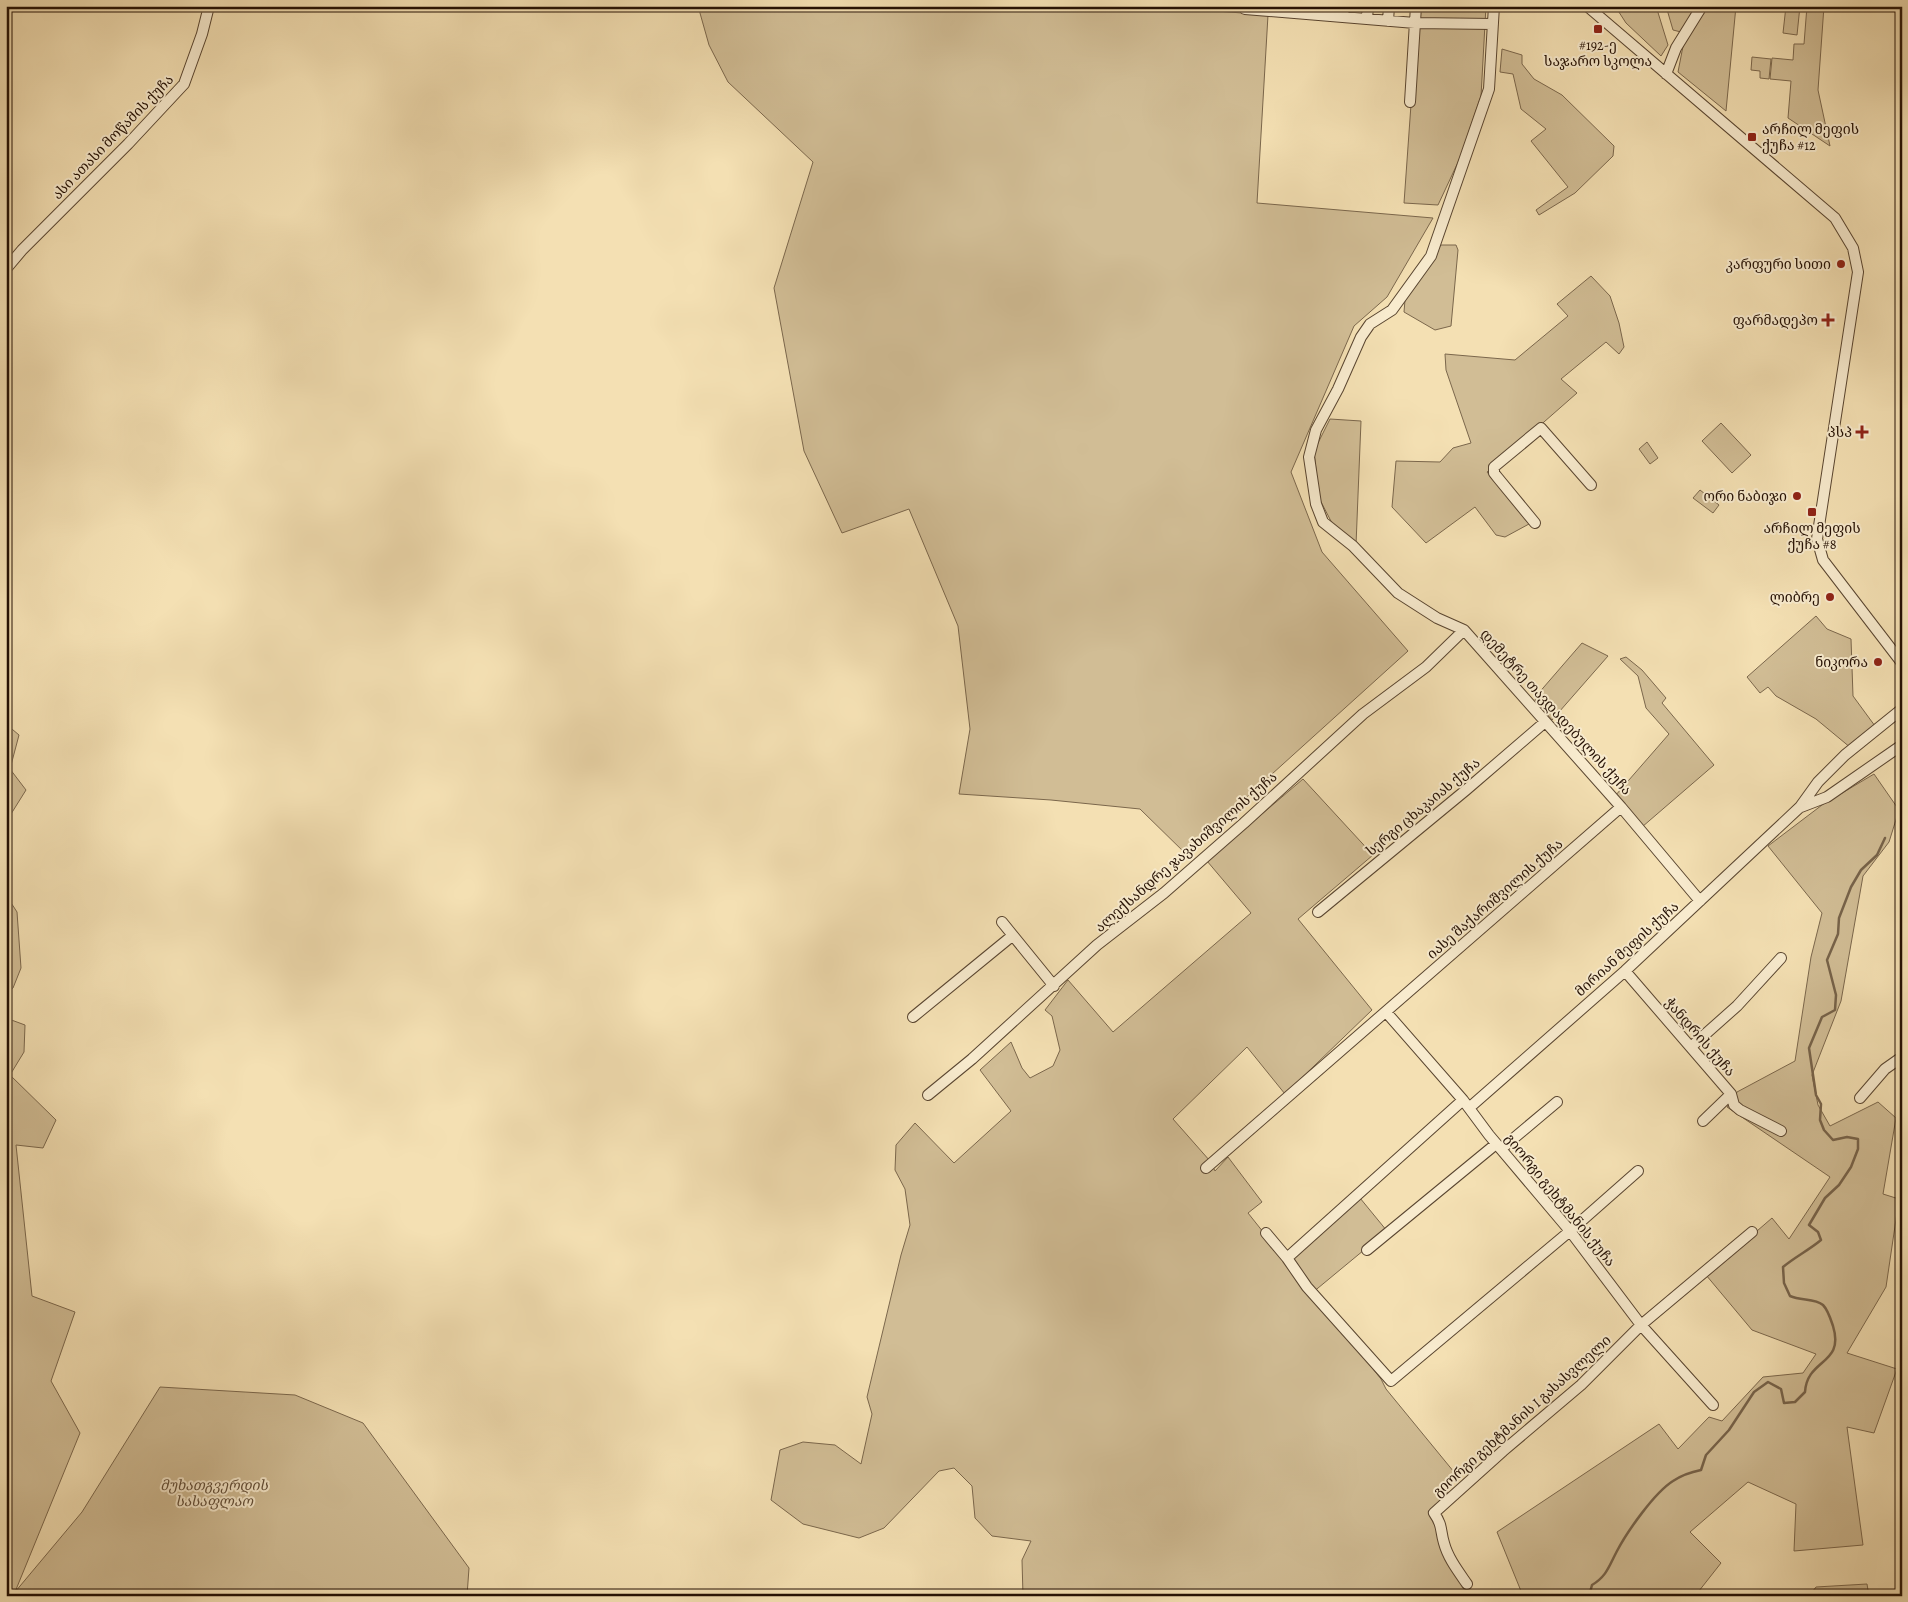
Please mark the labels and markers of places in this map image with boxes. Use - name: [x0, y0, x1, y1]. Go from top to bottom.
- marker: #192-ე საჯარო სკოლა: [1592, 23, 1604, 35]
- place label: #192-ე საჯარო სკოლა: [1544, 36, 1652, 71]
- place label: არჩილ მეფის ქუჩა #12: [1762, 120, 1859, 155]
- marker: არჩილ მეფის ქუჩა #12: [1746, 131, 1758, 143]
- place label: კარფური სითი: [1725, 255, 1831, 274]
- marker: კარფური სითი: [1835, 258, 1847, 270]
- place label: ფარმადეპო: [1733, 311, 1818, 330]
- marker: ფარმადეპო: [1822, 314, 1834, 326]
- place label: პსპ: [1828, 423, 1852, 442]
- marker: პსპ: [1856, 426, 1868, 438]
- place label: ორი ნაბიჯი: [1704, 487, 1787, 506]
- marker: ორი ნაბიჯი: [1791, 490, 1803, 502]
- marker: არჩილ მეფის ქუჩა #8: [1806, 506, 1818, 518]
- place label: არჩილ მეფის ქუჩა #8: [1763, 519, 1861, 554]
- place label: ლიბრე: [1770, 588, 1820, 607]
- marker: ლიბრე: [1824, 591, 1836, 603]
- place label: ნიკორა: [1815, 653, 1868, 672]
- marker: ნიკორა: [1872, 656, 1884, 668]

